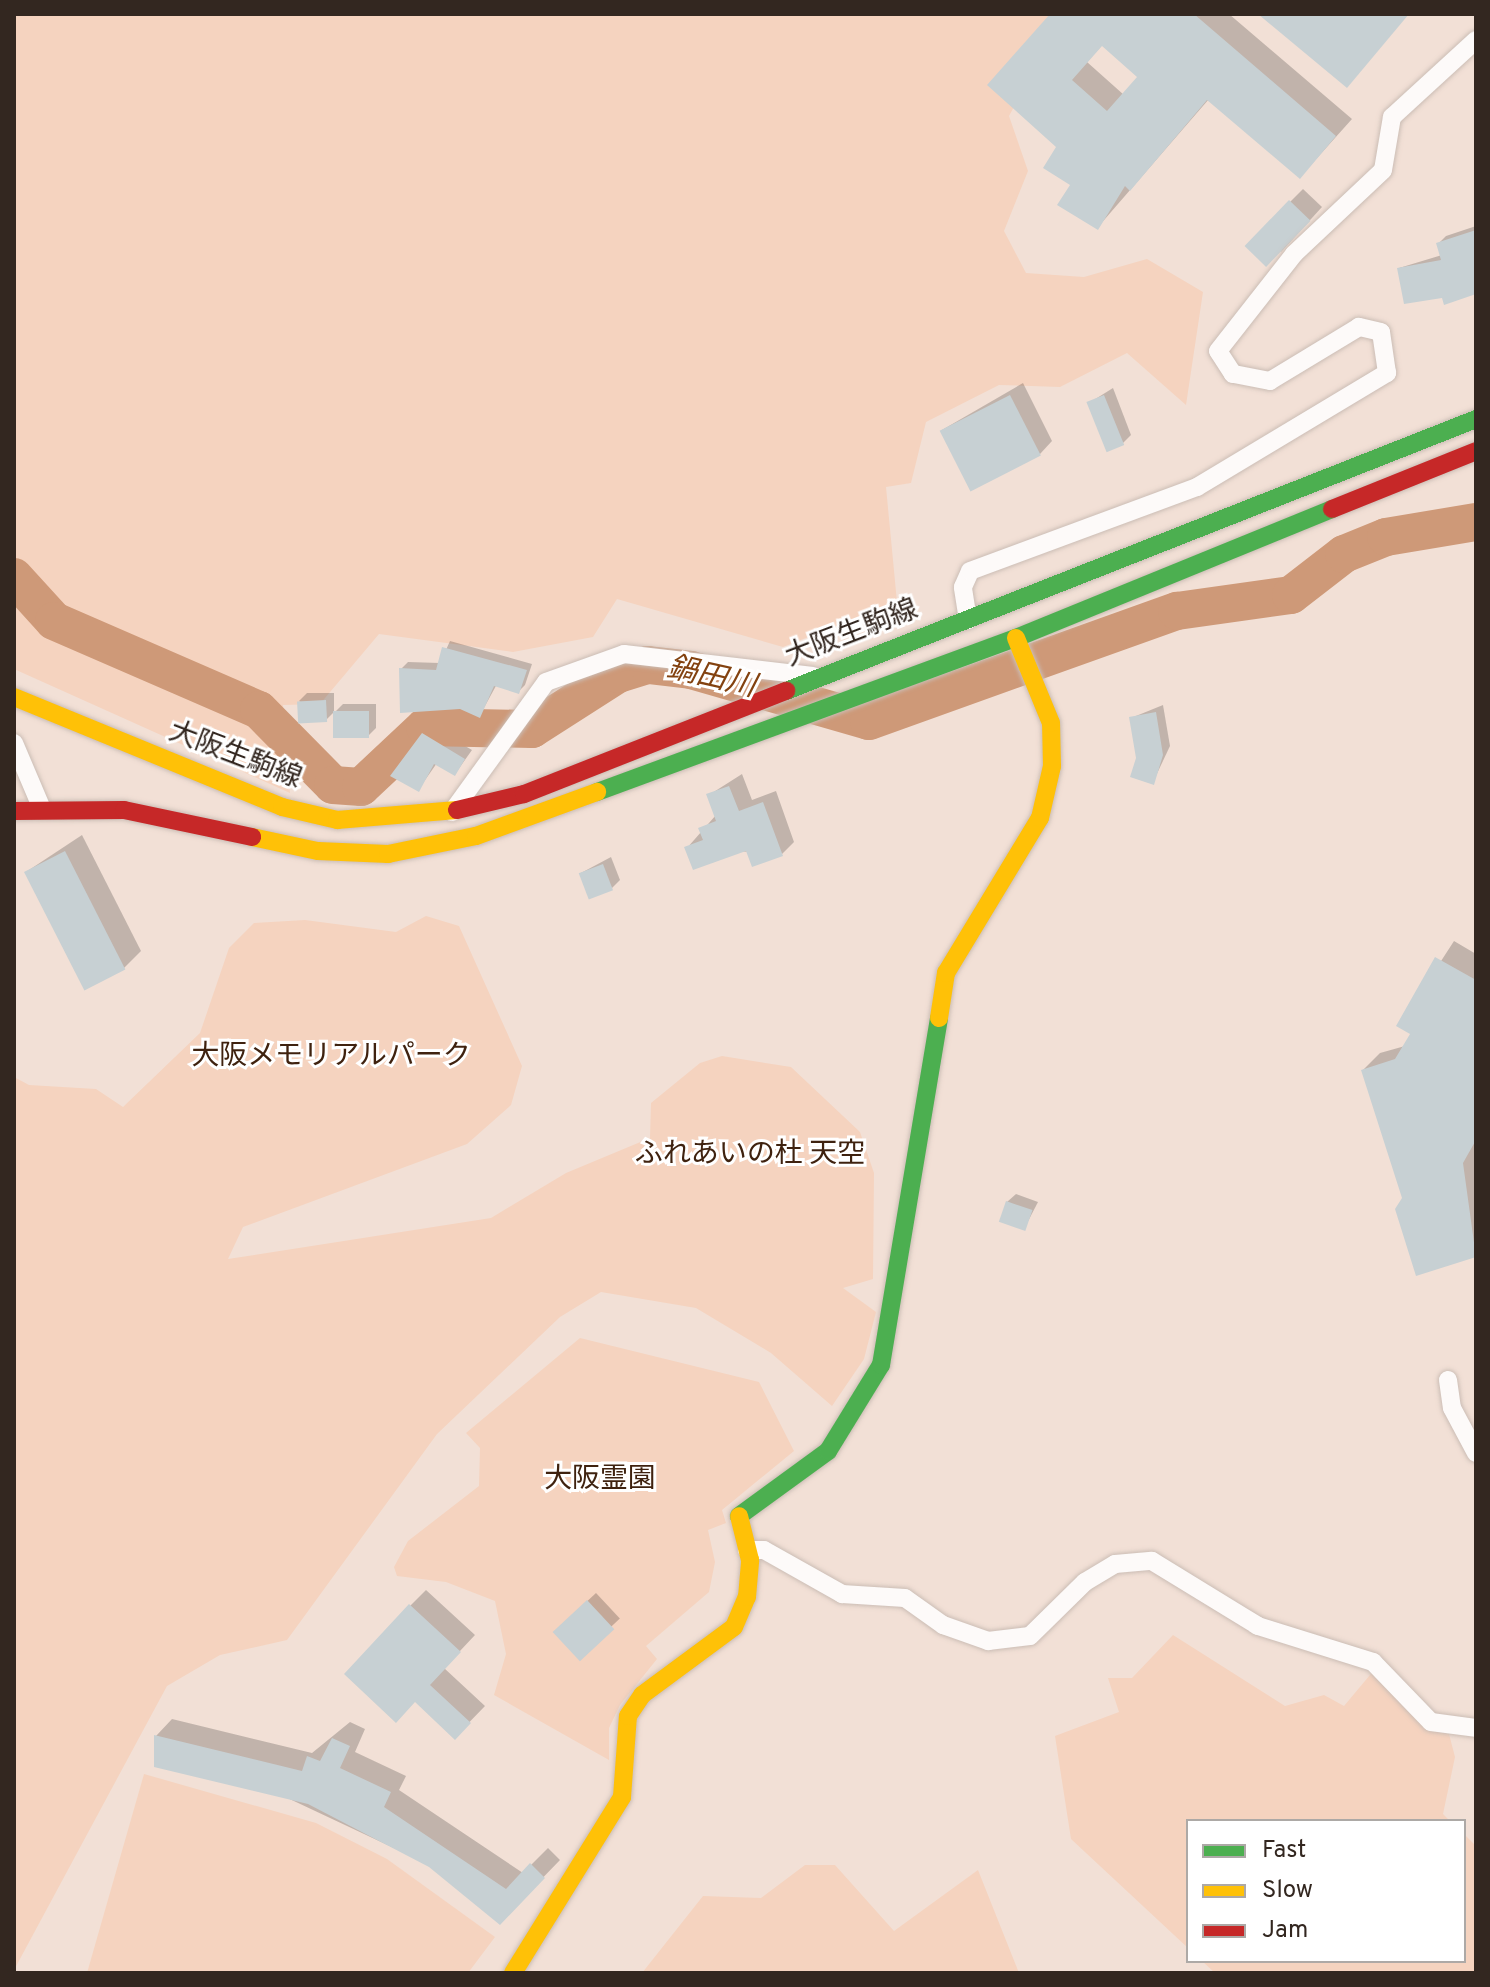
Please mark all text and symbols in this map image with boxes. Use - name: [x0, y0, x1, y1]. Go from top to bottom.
- street label: 大阪生駒線: [781, 593, 923, 675]
- water label: 鍋田川: [663, 651, 759, 707]
- street label: 大阪生駒線: [164, 715, 306, 797]
- park label: 大阪メモリアルパーク: [191, 1040, 471, 1074]
- park label: ふれあいの杜 天空: [635, 1138, 865, 1172]
- park label: 大阪霊園: [544, 1463, 656, 1497]
- legend: [1186, 1819, 1466, 1963]
- text: Fast: [1262, 1836, 1306, 1866]
- text: Slow: [1262, 1876, 1313, 1906]
- text: Jam: [1262, 1916, 1308, 1946]

